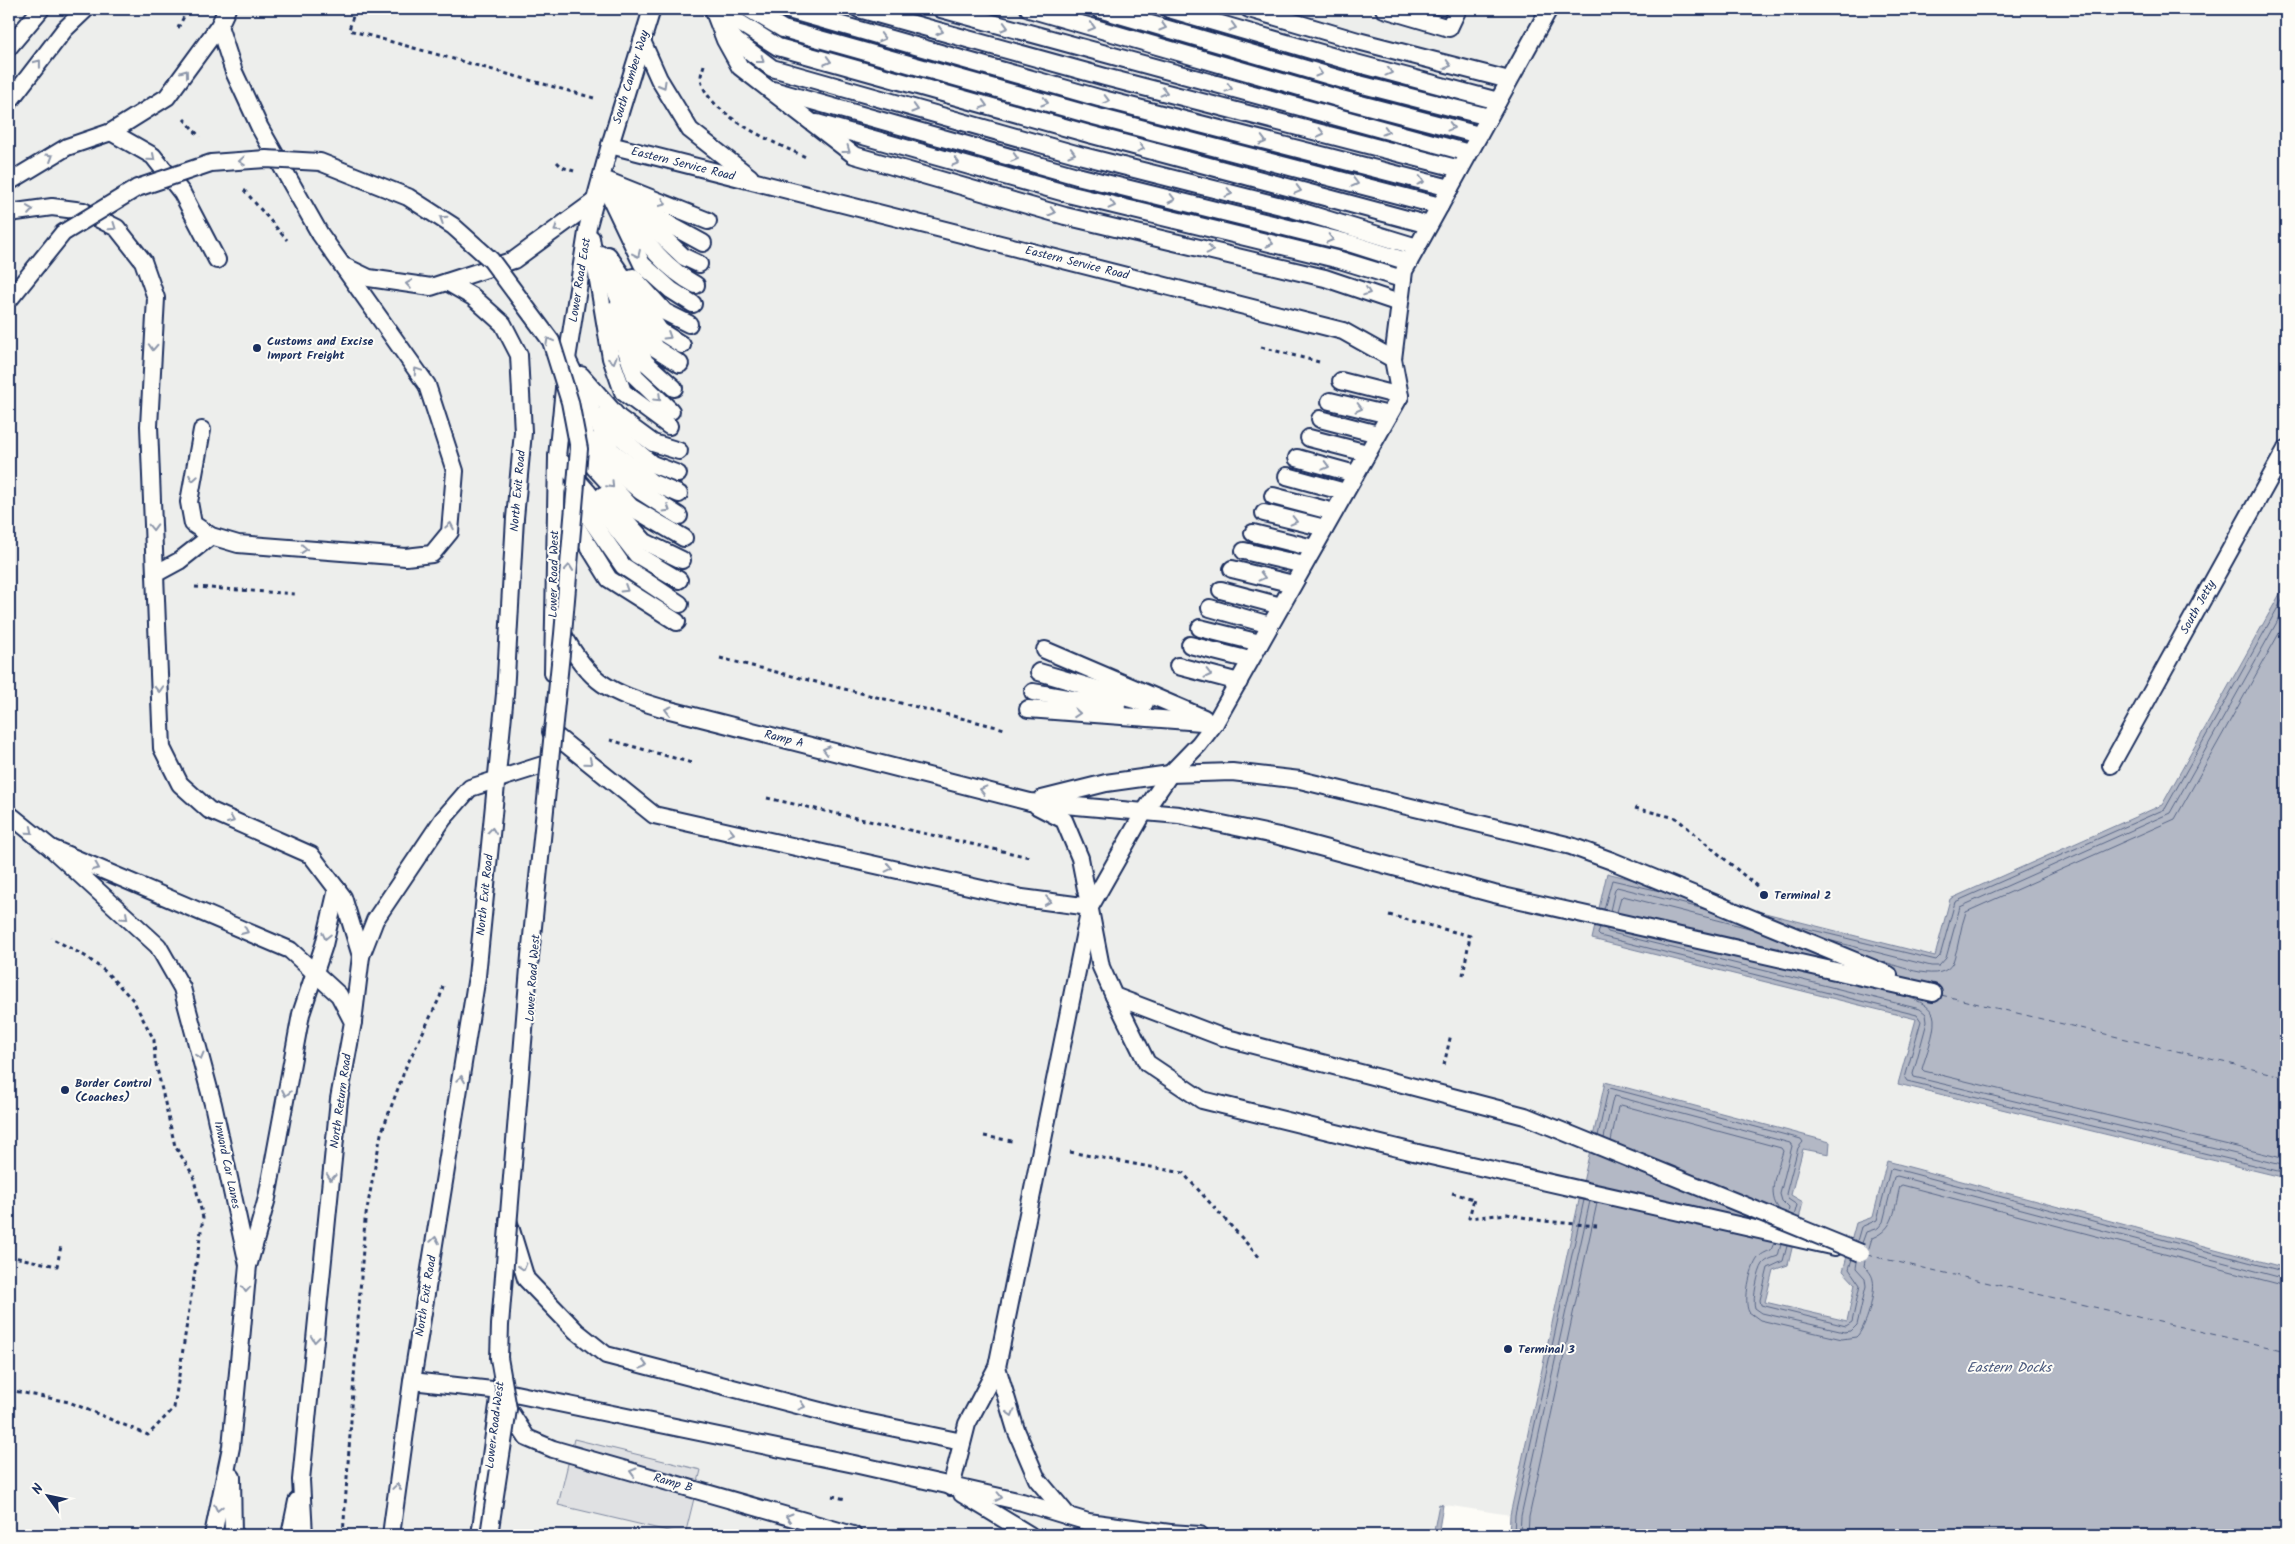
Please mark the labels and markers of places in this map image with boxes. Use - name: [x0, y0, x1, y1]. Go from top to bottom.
- place label: Customs and Excise Import Freight: [267, 332, 374, 365]
- marker: Customs and Excise Import Freight: [251, 342, 263, 354]
- place label: Terminal 2: [1774, 886, 1831, 905]
- marker: Terminal 2: [1758, 889, 1770, 901]
- place label: Border Control (Coaches): [75, 1074, 152, 1107]
- marker: Border Control (Coaches): [59, 1084, 71, 1096]
- place label: Terminal 3: [1518, 1340, 1575, 1359]
- marker: Terminal 3: [1502, 1343, 1514, 1355]

